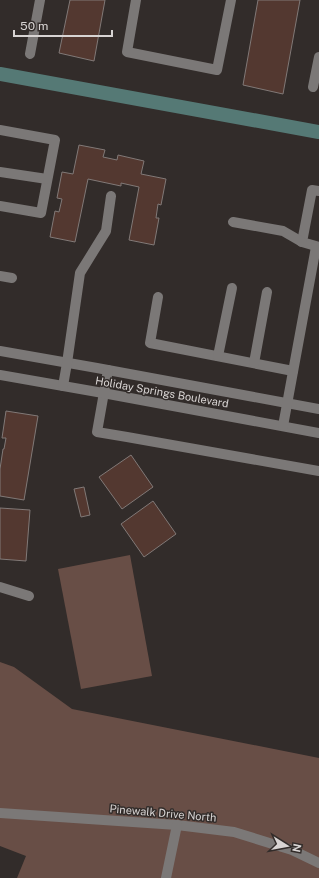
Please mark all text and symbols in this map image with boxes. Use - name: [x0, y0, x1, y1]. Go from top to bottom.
- scale bar: [14, 12, 112, 38]
- text: 50 m: [20, 19, 48, 33]
- street label: Holiday Springs Boulevard: [94, 374, 230, 410]
- street label: Pinewalk Drive North: [109, 802, 217, 824]
- north arrow: [267, 826, 307, 866]
- text: N: [290, 843, 304, 853]

